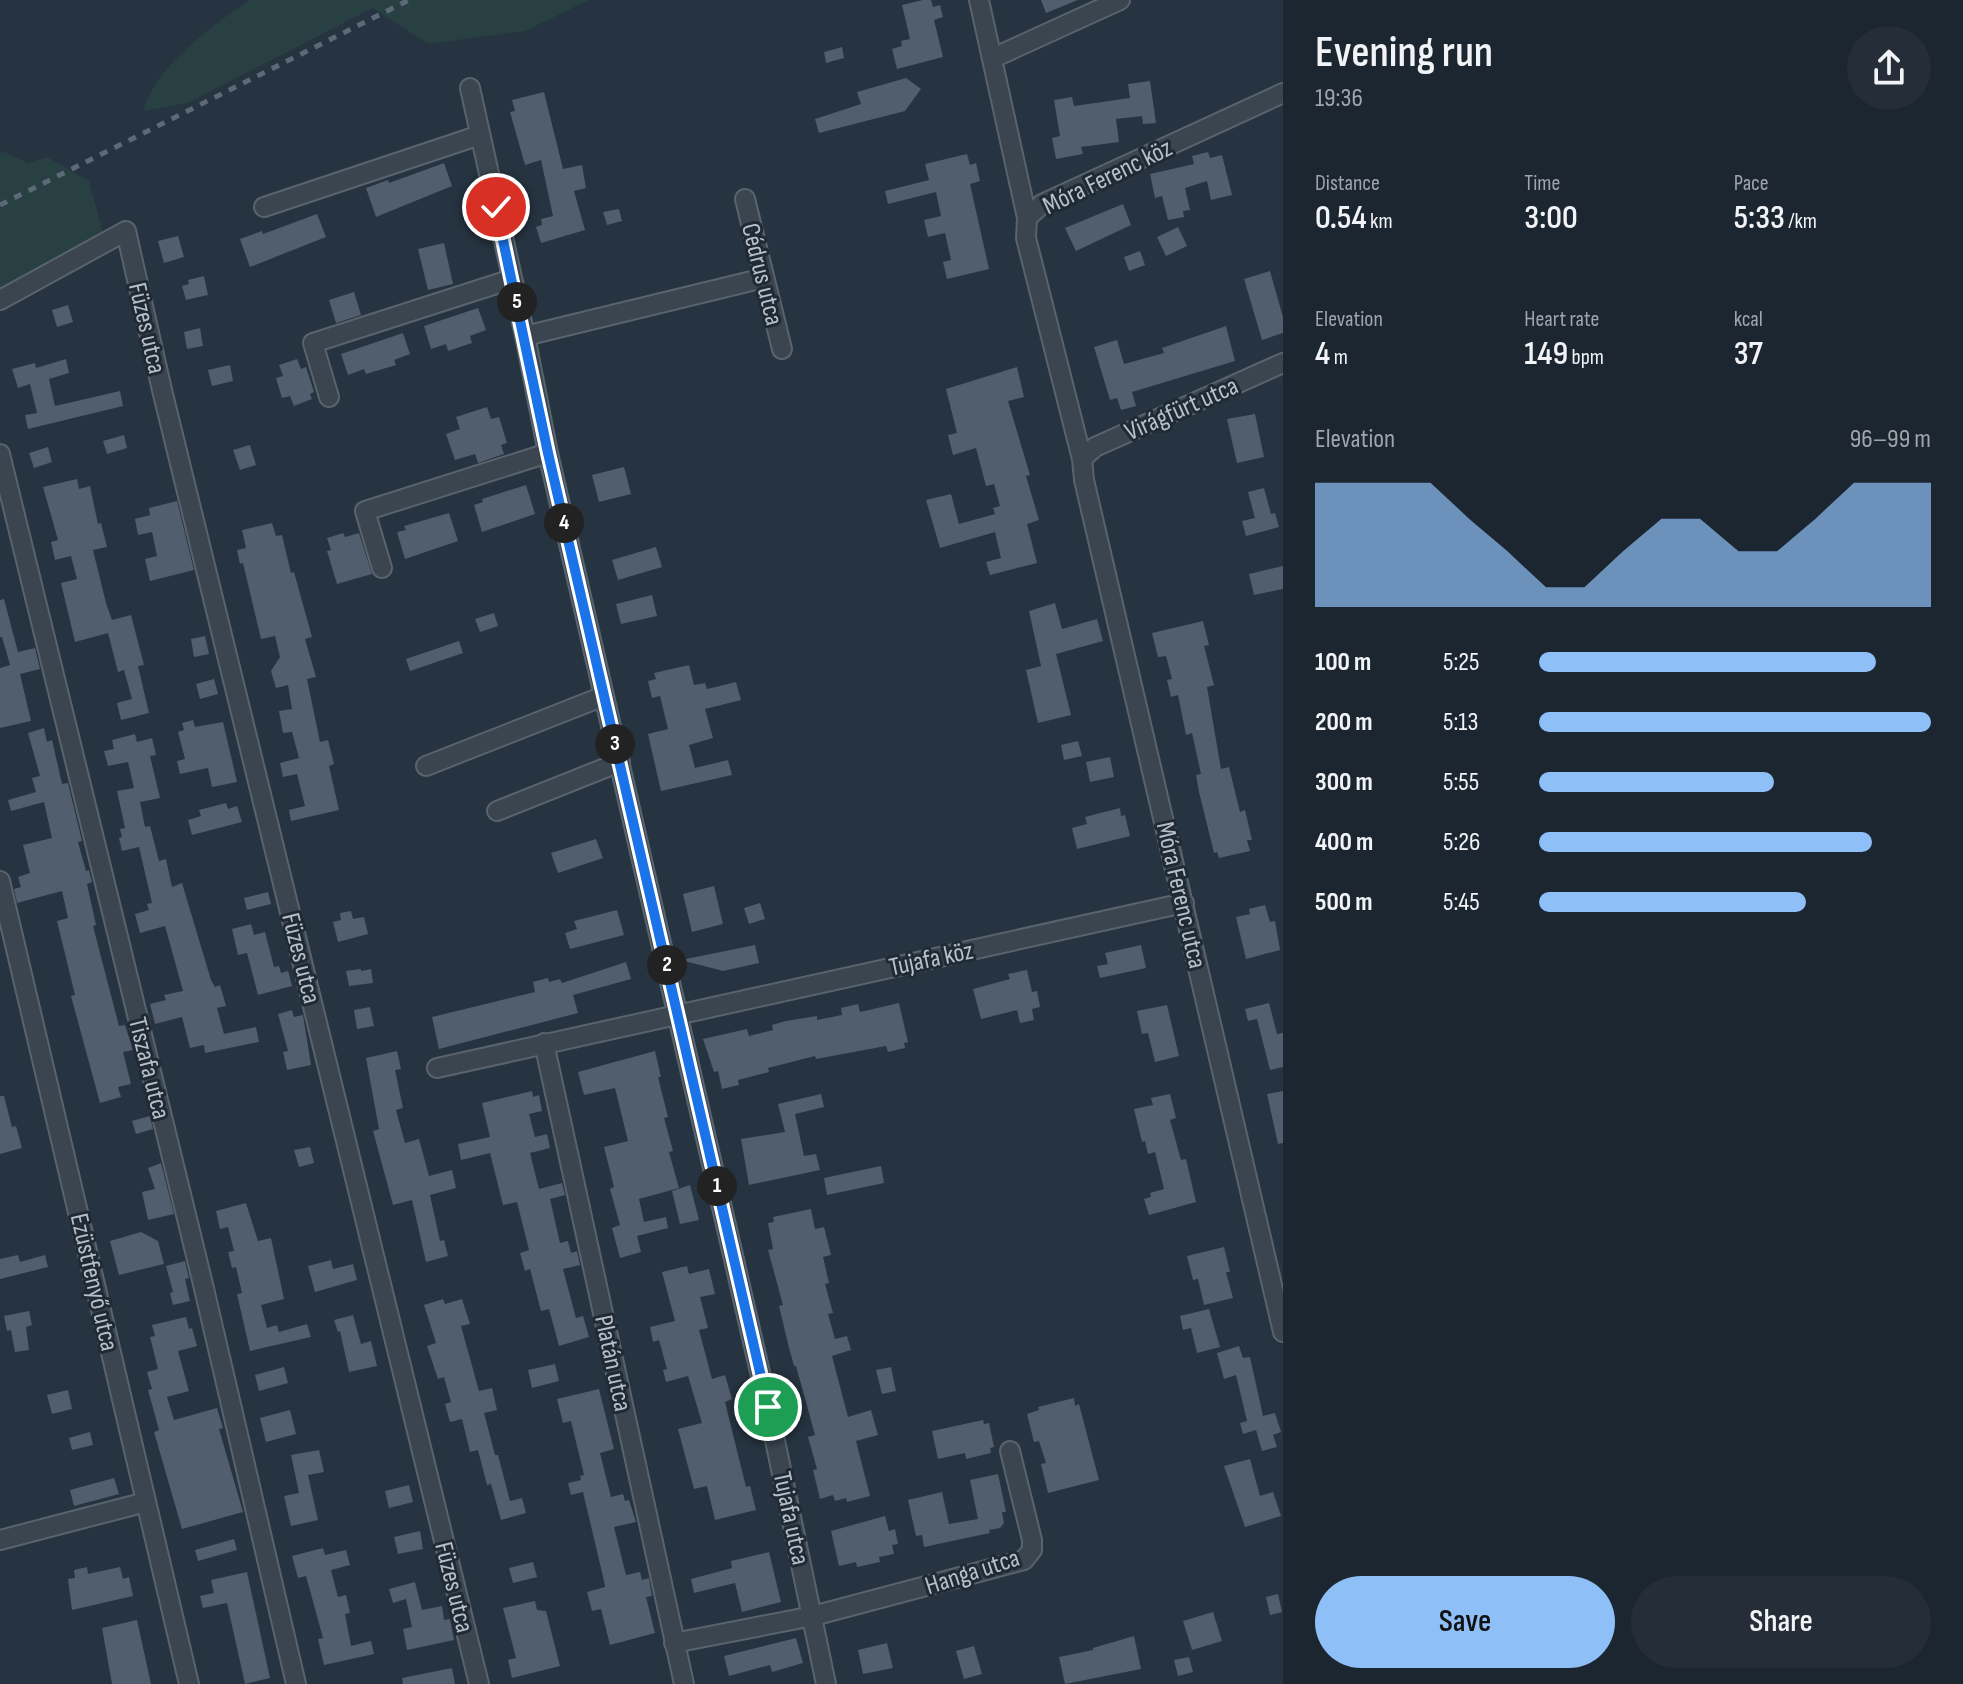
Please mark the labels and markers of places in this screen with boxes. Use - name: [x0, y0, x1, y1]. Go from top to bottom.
- pin: [462, 173, 530, 241]
- pin: 5: [497, 282, 537, 322]
- pin: 4: [544, 503, 584, 543]
- pin: 3: [595, 724, 635, 764]
- pin: 2: [647, 945, 687, 985]
- pin: 1: [697, 1166, 737, 1206]
- pin: [734, 1373, 802, 1441]

